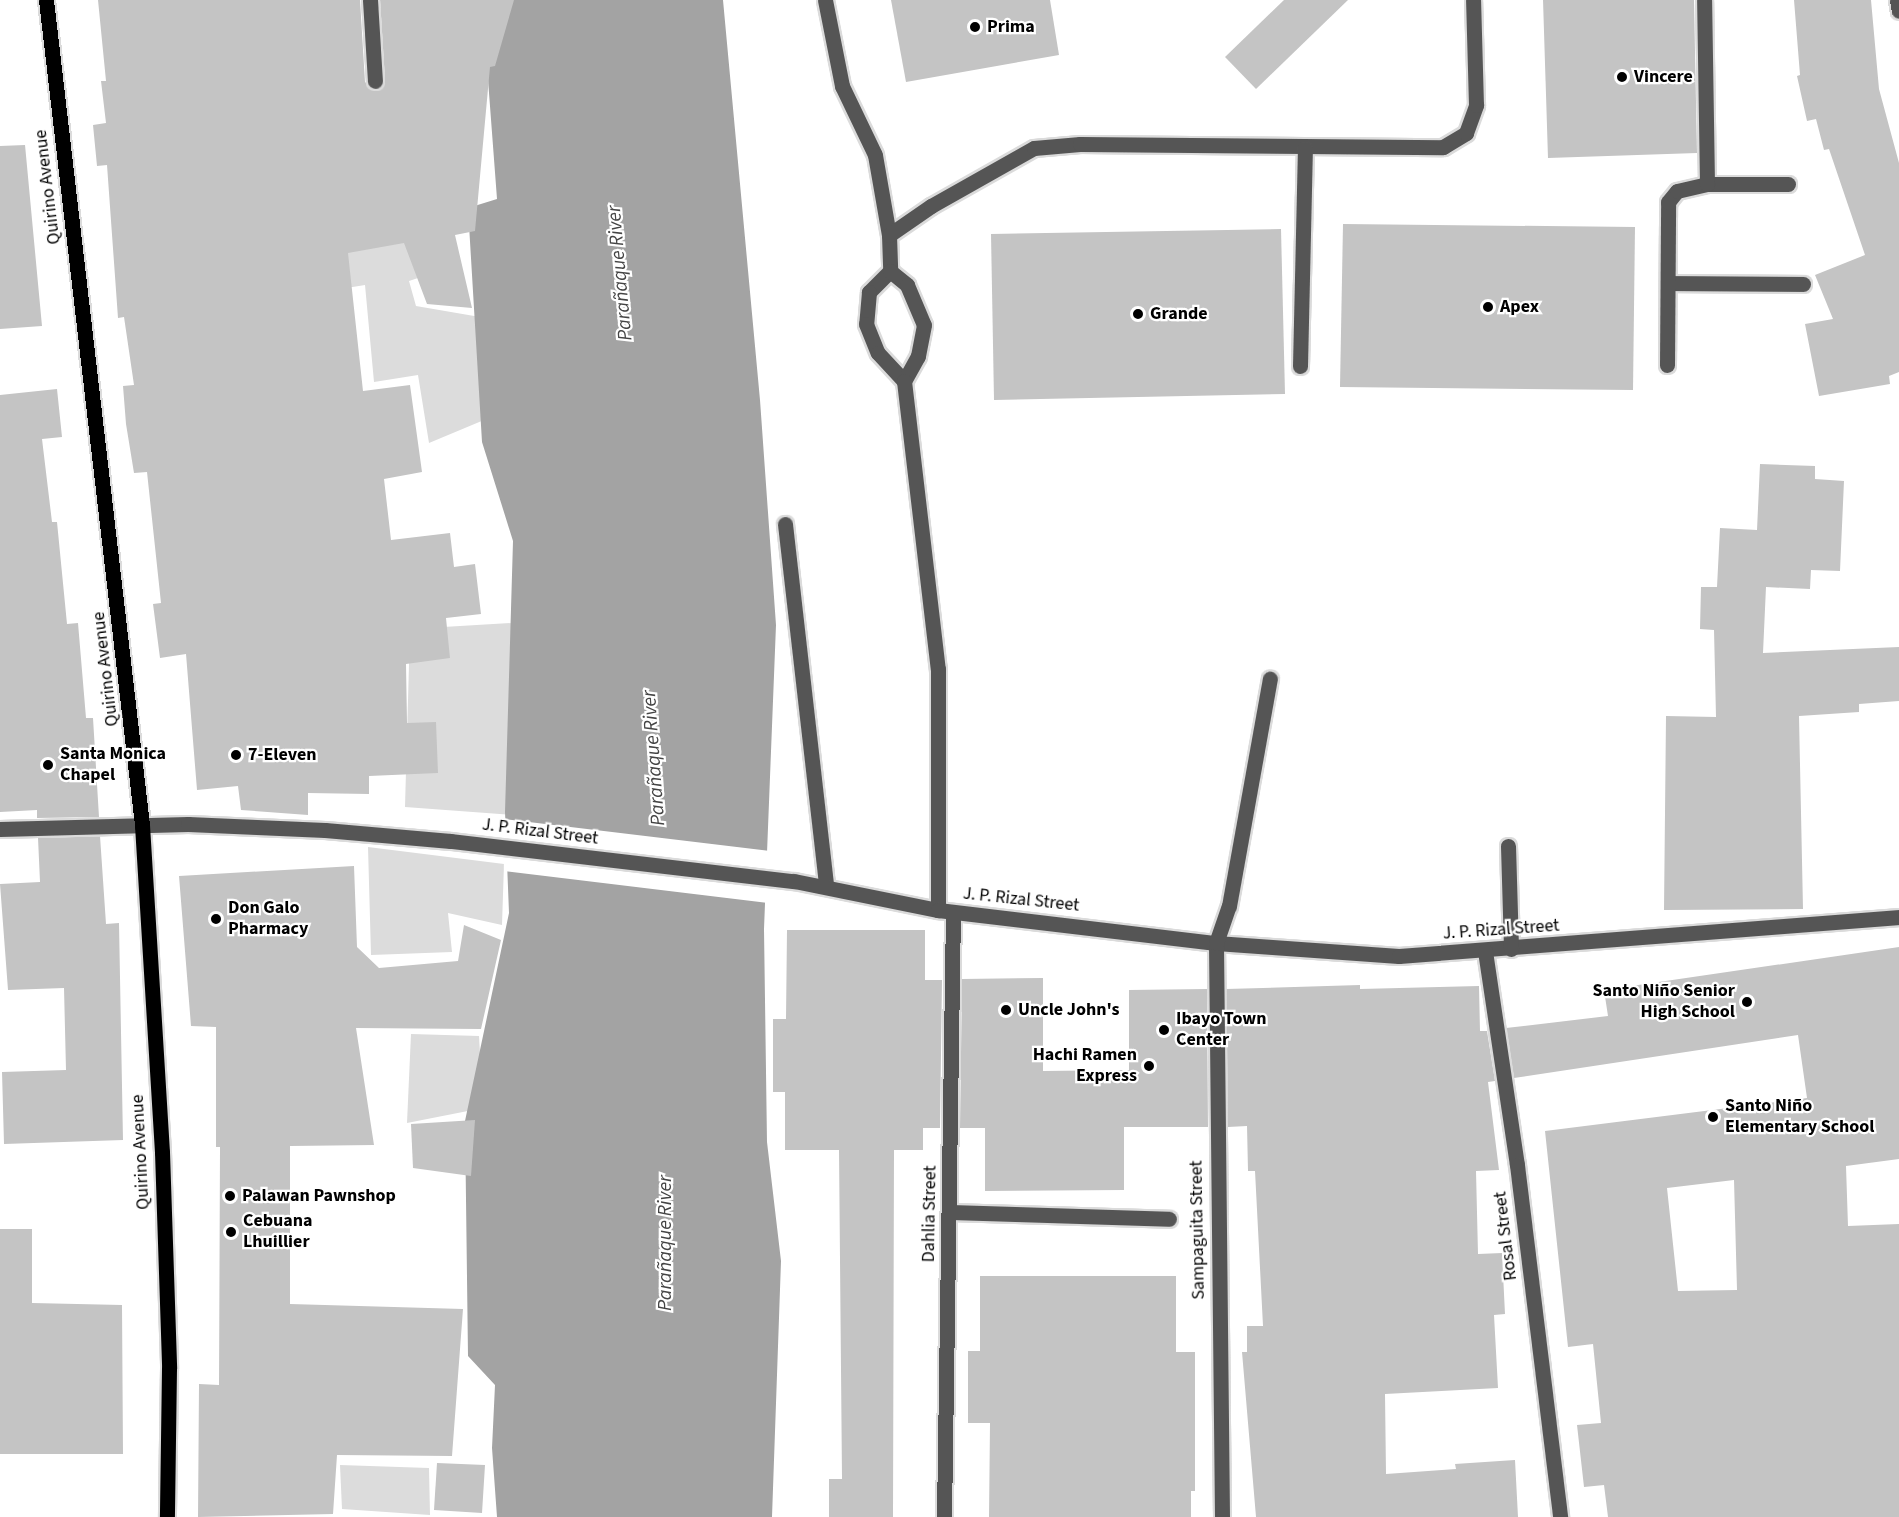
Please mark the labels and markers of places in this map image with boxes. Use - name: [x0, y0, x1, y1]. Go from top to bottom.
- place label: Prima: [987, 16, 1035, 38]
- marker: Prima: [968, 20, 982, 34]
- place label: Vincere: [1634, 66, 1693, 88]
- marker: Vincere: [1615, 70, 1629, 84]
- place label: Apex: [1500, 296, 1539, 318]
- marker: Apex: [1481, 300, 1495, 314]
- place label: Grande: [1150, 303, 1208, 325]
- marker: Grande: [1131, 307, 1145, 321]
- place label: Santa Monica Chapel: [60, 744, 166, 786]
- place label: 7-Eleven: [248, 744, 317, 766]
- marker: 7-Eleven: [229, 748, 243, 762]
- marker: Santa Monica Chapel: [41, 758, 55, 772]
- place label: Don Galo Pharmacy: [228, 898, 308, 940]
- marker: Don Galo Pharmacy: [209, 912, 223, 926]
- place label: Santo Niño Senior High School: [1592, 981, 1735, 1024]
- marker: Santo Niño Senior High School: [1740, 995, 1754, 1009]
- place label: Uncle John's: [1018, 999, 1120, 1021]
- marker: Uncle John's: [999, 1003, 1013, 1017]
- place label: Ibayo Town Center: [1176, 1009, 1267, 1052]
- marker: Ibayo Town Center: [1157, 1023, 1171, 1037]
- place label: Hachi Ramen Express: [1033, 1045, 1137, 1088]
- marker: Hachi Ramen Express: [1142, 1059, 1156, 1073]
- place label: Santo Niño Elementary School: [1725, 1096, 1875, 1138]
- marker: Santo Niño Elementary School: [1706, 1110, 1720, 1124]
- place label: Palawan Pawnshop: [242, 1185, 396, 1207]
- marker: Palawan Pawnshop: [223, 1189, 237, 1203]
- place label: Cebuana Lhuillier: [243, 1211, 313, 1254]
- marker: Cebuana Lhuillier: [224, 1225, 238, 1239]

